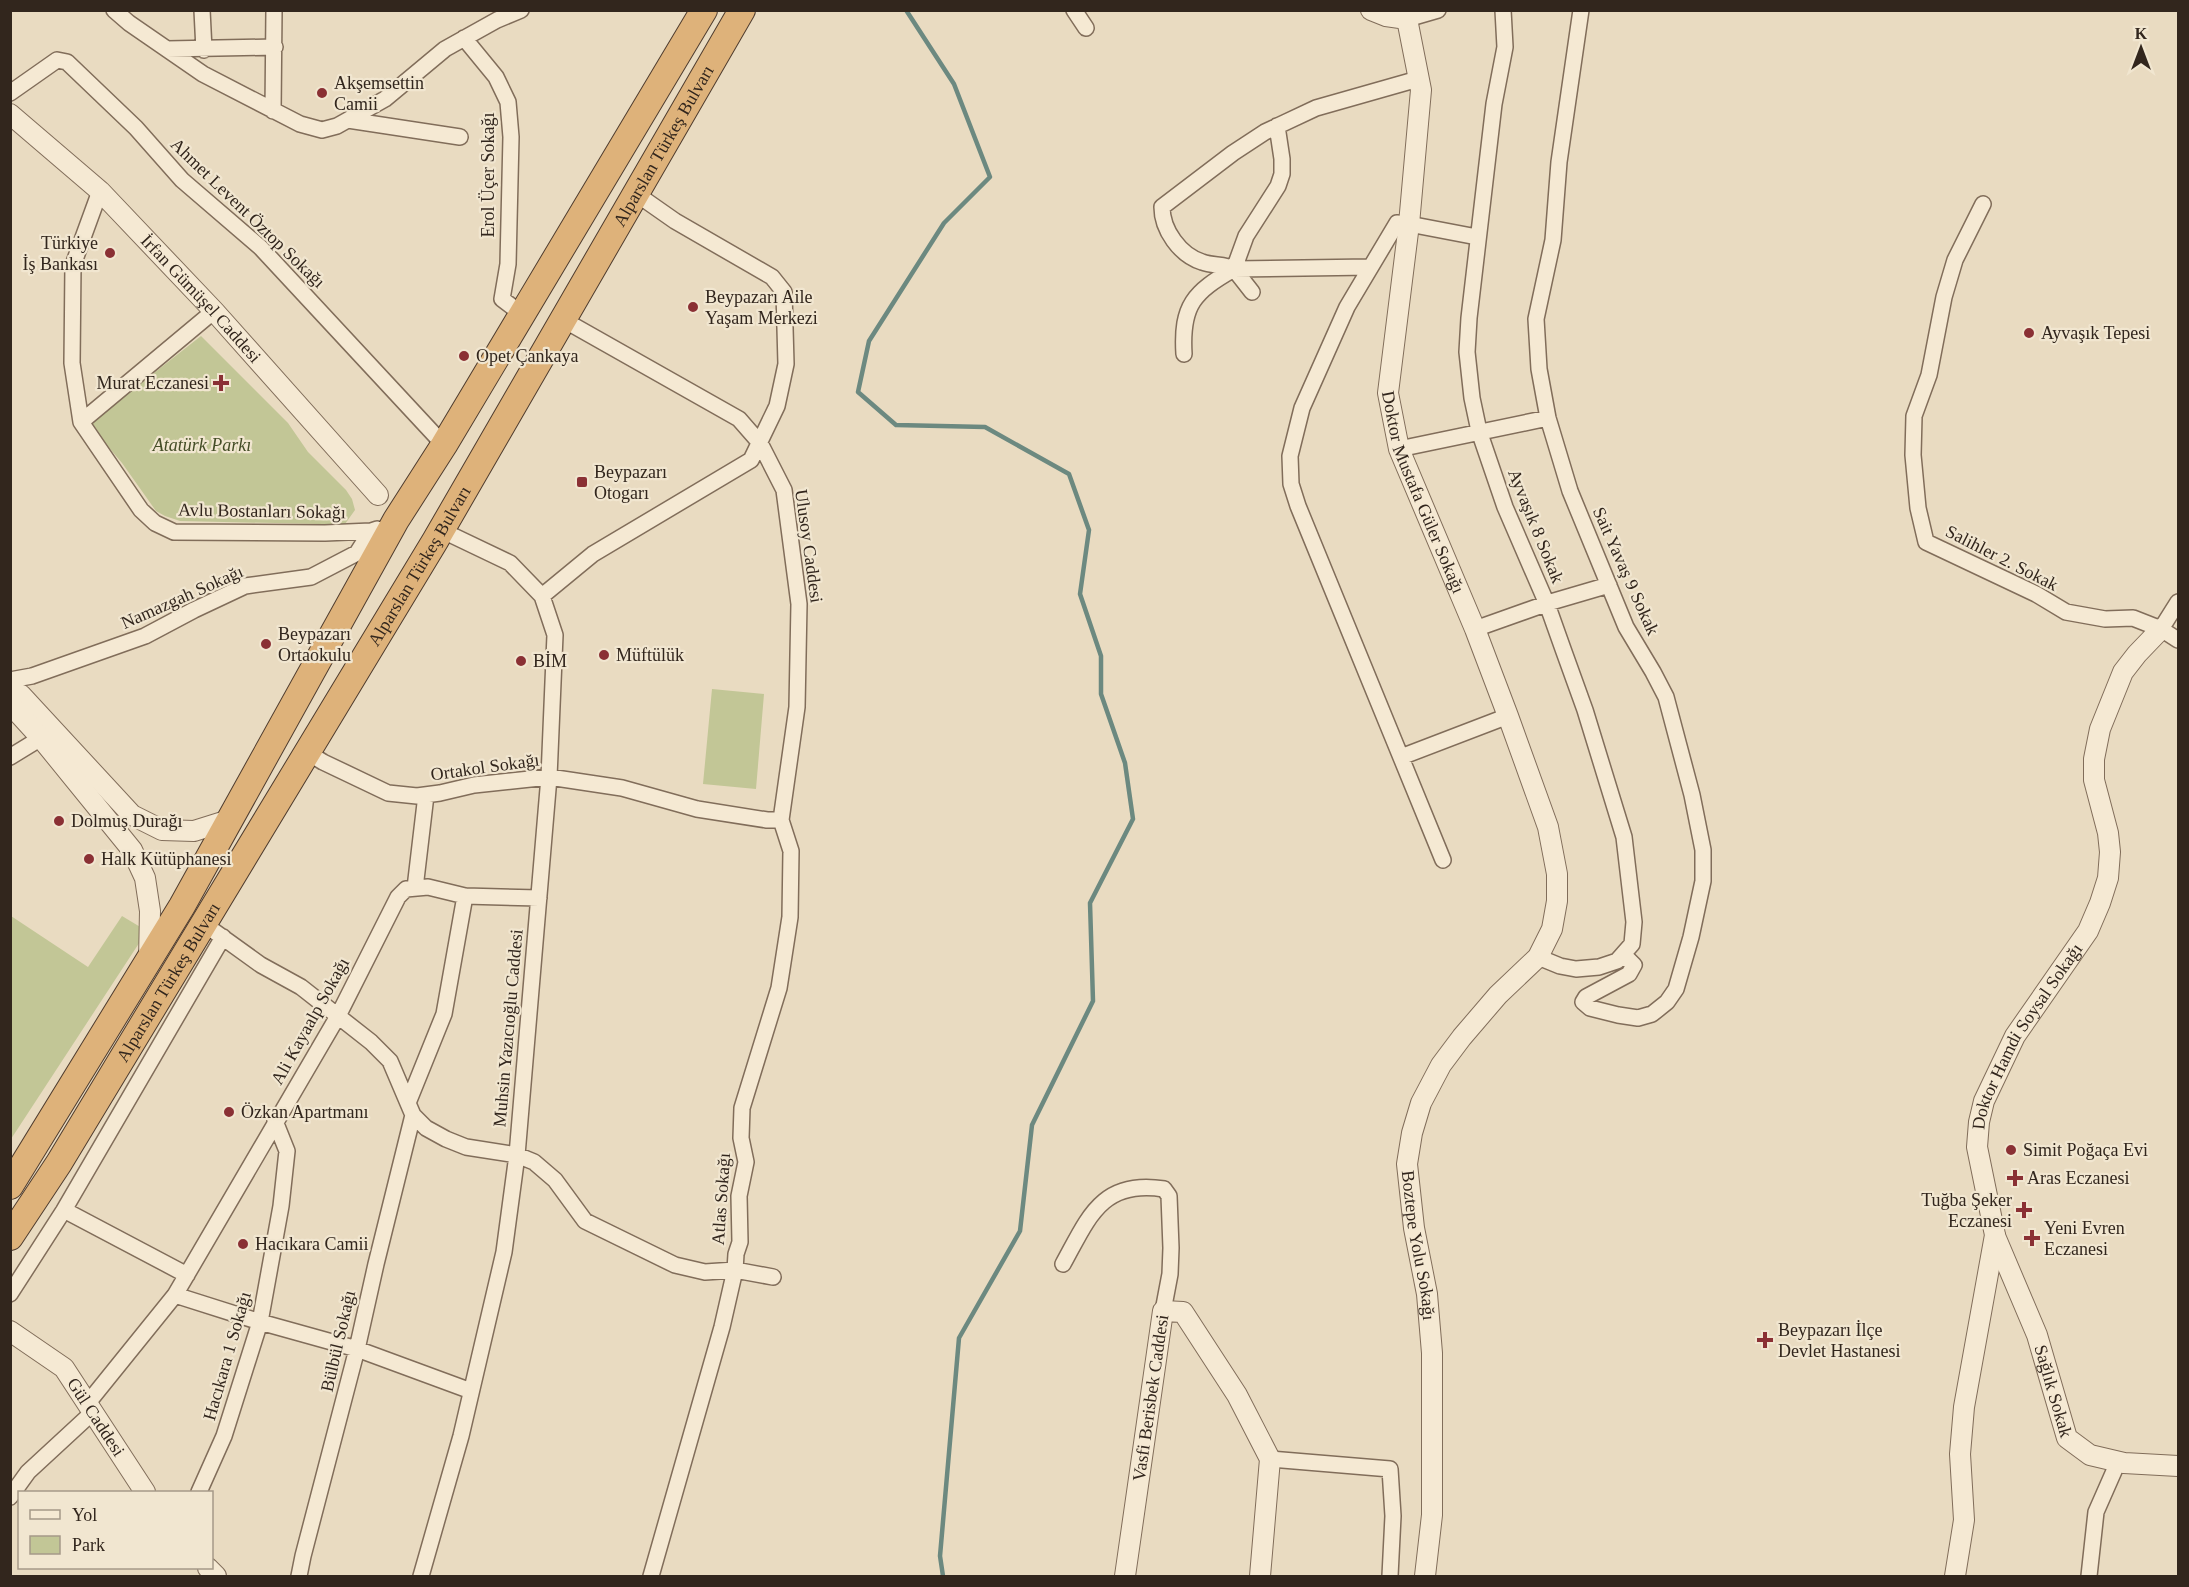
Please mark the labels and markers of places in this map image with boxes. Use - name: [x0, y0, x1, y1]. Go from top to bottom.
- place label: Akşemsettin Camii: [334, 73, 424, 114]
- marker: Akşemsettin Camii: [315, 86, 329, 100]
- place label: Türkiye İş Bankası: [23, 233, 98, 274]
- marker: Türkiye İş Bankası: [103, 246, 117, 260]
- place label: Beypazarı Aile Yaşam Merkezi: [705, 287, 818, 328]
- marker: Beypazarı Aile Yaşam Merkezi: [686, 300, 700, 314]
- place label: Ayvaşık Tepesi: [2041, 323, 2150, 343]
- marker: Ayvaşık Tepesi: [2022, 326, 2036, 340]
- place label: Opet Çankaya: [476, 346, 578, 366]
- marker: Opet Çankaya: [457, 349, 471, 363]
- place label: Murat Eczanesi: [97, 373, 209, 393]
- marker: Murat Eczanesi: [214, 376, 228, 390]
- place label: Beypazarı Otogarı: [594, 462, 667, 503]
- marker: Beypazarı Otogarı: [575, 475, 589, 489]
- place label: Beypazarı Ortaokulu: [278, 624, 351, 665]
- marker: Beypazarı Ortaokulu: [259, 637, 273, 651]
- place label: Müftülük: [616, 645, 684, 665]
- marker: Müftülük: [597, 648, 611, 662]
- place label: BİM: [533, 651, 567, 671]
- marker: BİM: [514, 654, 528, 668]
- place label: Dolmuş Durağı: [71, 811, 183, 831]
- marker: Dolmuş Durağı: [52, 814, 66, 828]
- place label: Halk Kütüphanesi: [101, 849, 231, 869]
- marker: Halk Kütüphanesi: [82, 852, 96, 866]
- place label: Özkan Apartmanı: [241, 1102, 368, 1122]
- marker: Özkan Apartmanı: [222, 1105, 236, 1119]
- place label: Simit Poğaça Evi: [2023, 1140, 2148, 1160]
- marker: Simit Poğaça Evi: [2004, 1143, 2018, 1157]
- place label: Aras Eczanesi: [2027, 1168, 2129, 1188]
- marker: Aras Eczanesi: [2008, 1171, 2022, 1185]
- place label: Tuğba Şeker Eczanesi: [1921, 1190, 2012, 1231]
- marker: Tuğba Şeker Eczanesi: [2017, 1203, 2031, 1217]
- place label: Yeni Evren Eczanesi: [2044, 1218, 2125, 1259]
- marker: Yeni Evren Eczanesi: [2025, 1231, 2039, 1245]
- place label: Hacıkara Camii: [255, 1234, 368, 1254]
- marker: Hacıkara Camii: [236, 1237, 250, 1251]
- place label: Beypazarı İlçe Devlet Hastanesi: [1778, 1320, 1900, 1361]
- marker: Beypazarı İlçe Devlet Hastanesi: [1756, 1331, 1774, 1349]

